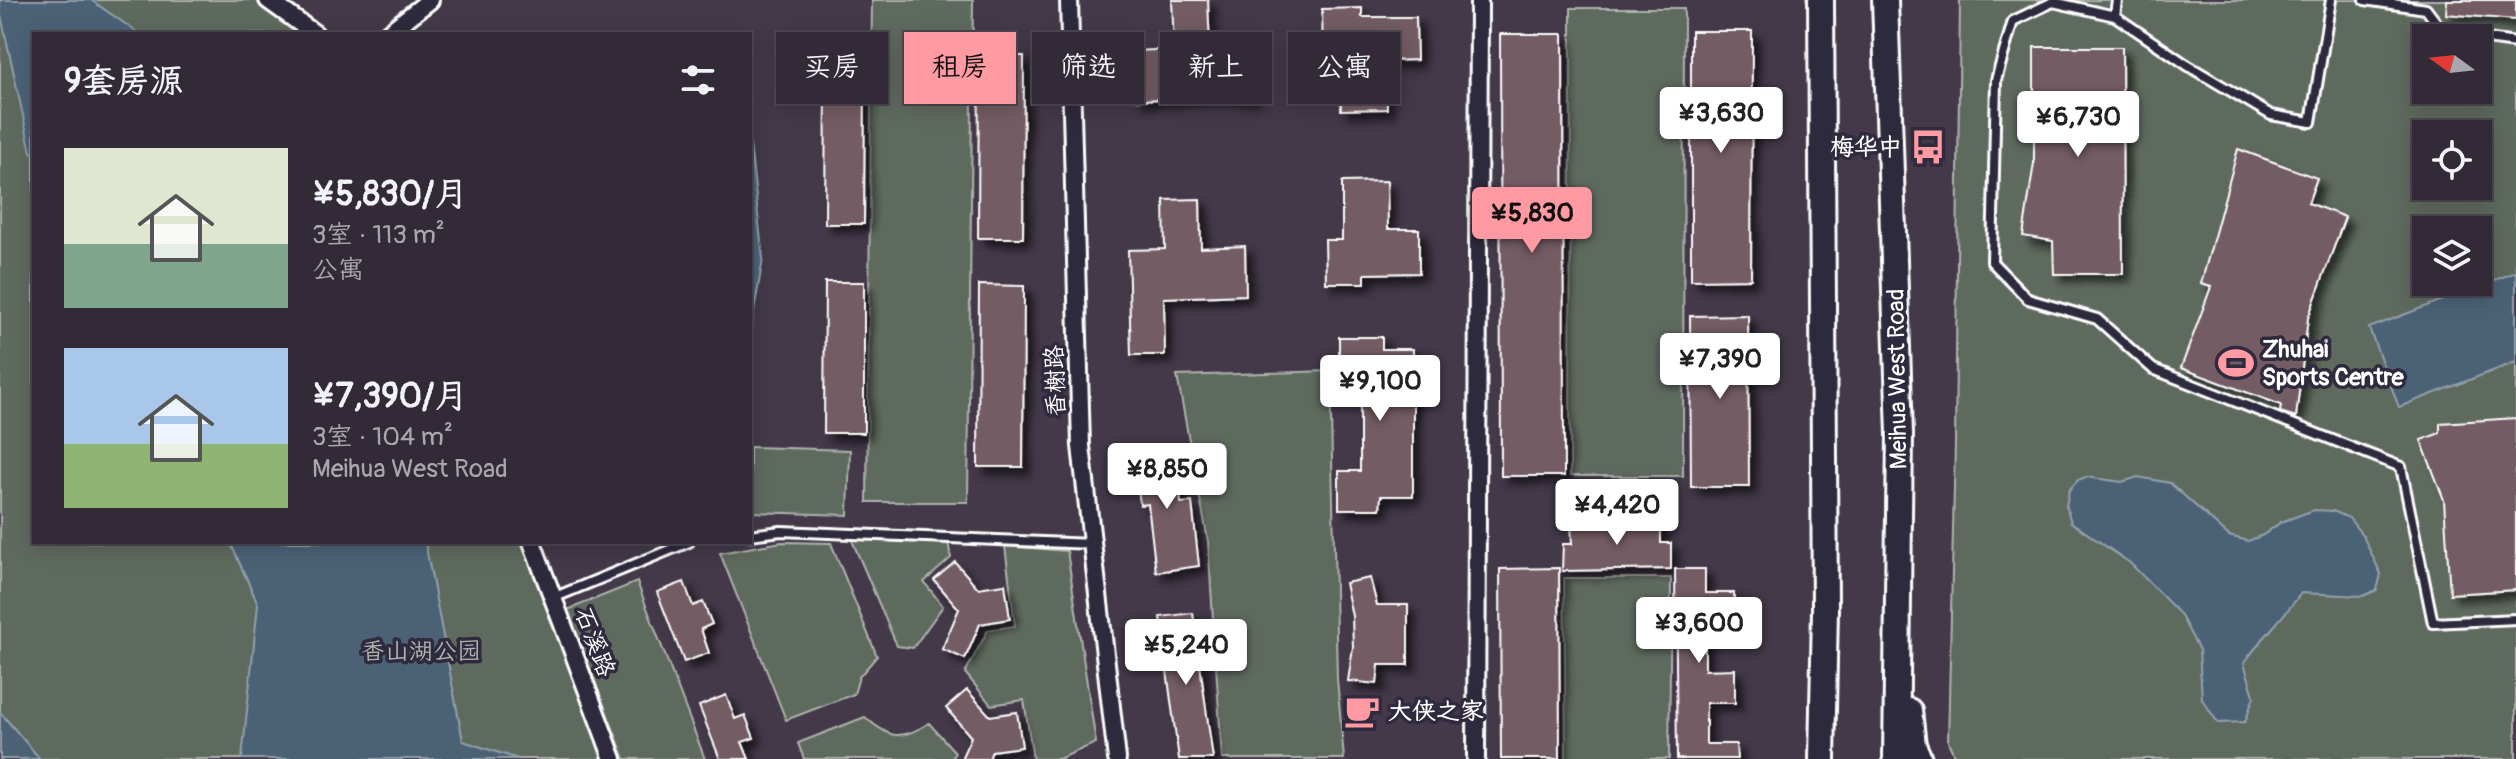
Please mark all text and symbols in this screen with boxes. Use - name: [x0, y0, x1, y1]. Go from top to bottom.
- north arrow: [2412, 24, 2492, 104]
- map controls: [2412, 24, 2492, 296]
- chip: 买房: [776, 32, 888, 104]
- chip: 租房: [904, 32, 1016, 104]
- chip: 筛选: [1032, 32, 1144, 104]
- chip: 新上: [1160, 32, 1272, 104]
- chip: 公寓: [1288, 32, 1400, 104]
- icon: filters: [676, 58, 720, 102]
- text: 9套房源: [64, 60, 184, 103]
- pin: ¥3,630: [1656, 87, 1786, 155]
- pin: ¥6,730: [2013, 91, 2143, 159]
- text: ¥3,630: [1678, 97, 1764, 129]
- text: ¥6,730: [2035, 101, 2121, 133]
- button: locate: [2412, 120, 2492, 200]
- bus stop icon: 梅华中: [1909, 128, 1947, 166]
- place label: 梅华中: [1830, 133, 1902, 162]
- text: ¥5,830/月: [312, 173, 468, 216]
- icon: home: [128, 180, 224, 276]
- pin: ¥5,830: [1467, 187, 1597, 255]
- text: ¥5,830: [1490, 197, 1574, 229]
- button: layers: [2412, 216, 2492, 296]
- text: 3室 · 113 m²: [312, 219, 445, 251]
- text: 公寓: [312, 254, 364, 286]
- street label: Meihua West Road: [1881, 288, 1914, 470]
- pin: ¥7,390: [1655, 333, 1785, 401]
- place label: Zhuhai Sports Centre: [2262, 335, 2405, 392]
- text: ¥7,390: [1678, 343, 1762, 375]
- street label: 香榭路: [1040, 344, 1071, 417]
- sports icon: Zhuhai Sports Centre: [2217, 344, 2255, 382]
- pin: ¥9,100: [1315, 355, 1445, 423]
- text: ¥9,100: [1338, 365, 1422, 397]
- text: ¥7,390/月: [312, 375, 468, 418]
- icon: home: [128, 380, 224, 476]
- text: 3室 · 104 m²: [312, 421, 453, 453]
- pin: ¥8,850: [1102, 443, 1232, 511]
- text: Meihua West Road: [312, 453, 508, 485]
- text: ¥8,850: [1126, 453, 1208, 485]
- pin: ¥4,420: [1552, 479, 1682, 547]
- text: ¥4,420: [1573, 489, 1661, 521]
- pin: ¥3,600: [1634, 597, 1764, 665]
- street label: 石溪路: [568, 603, 621, 681]
- text: ¥3,600: [1654, 607, 1744, 639]
- pin: ¥5,240: [1121, 619, 1251, 687]
- text: ¥5,240: [1143, 629, 1229, 661]
- park label: 香山湖公园: [361, 637, 481, 666]
- cafe icon: 大侠之家: [1343, 692, 1381, 730]
- place label: 大侠之家: [1388, 697, 1484, 726]

